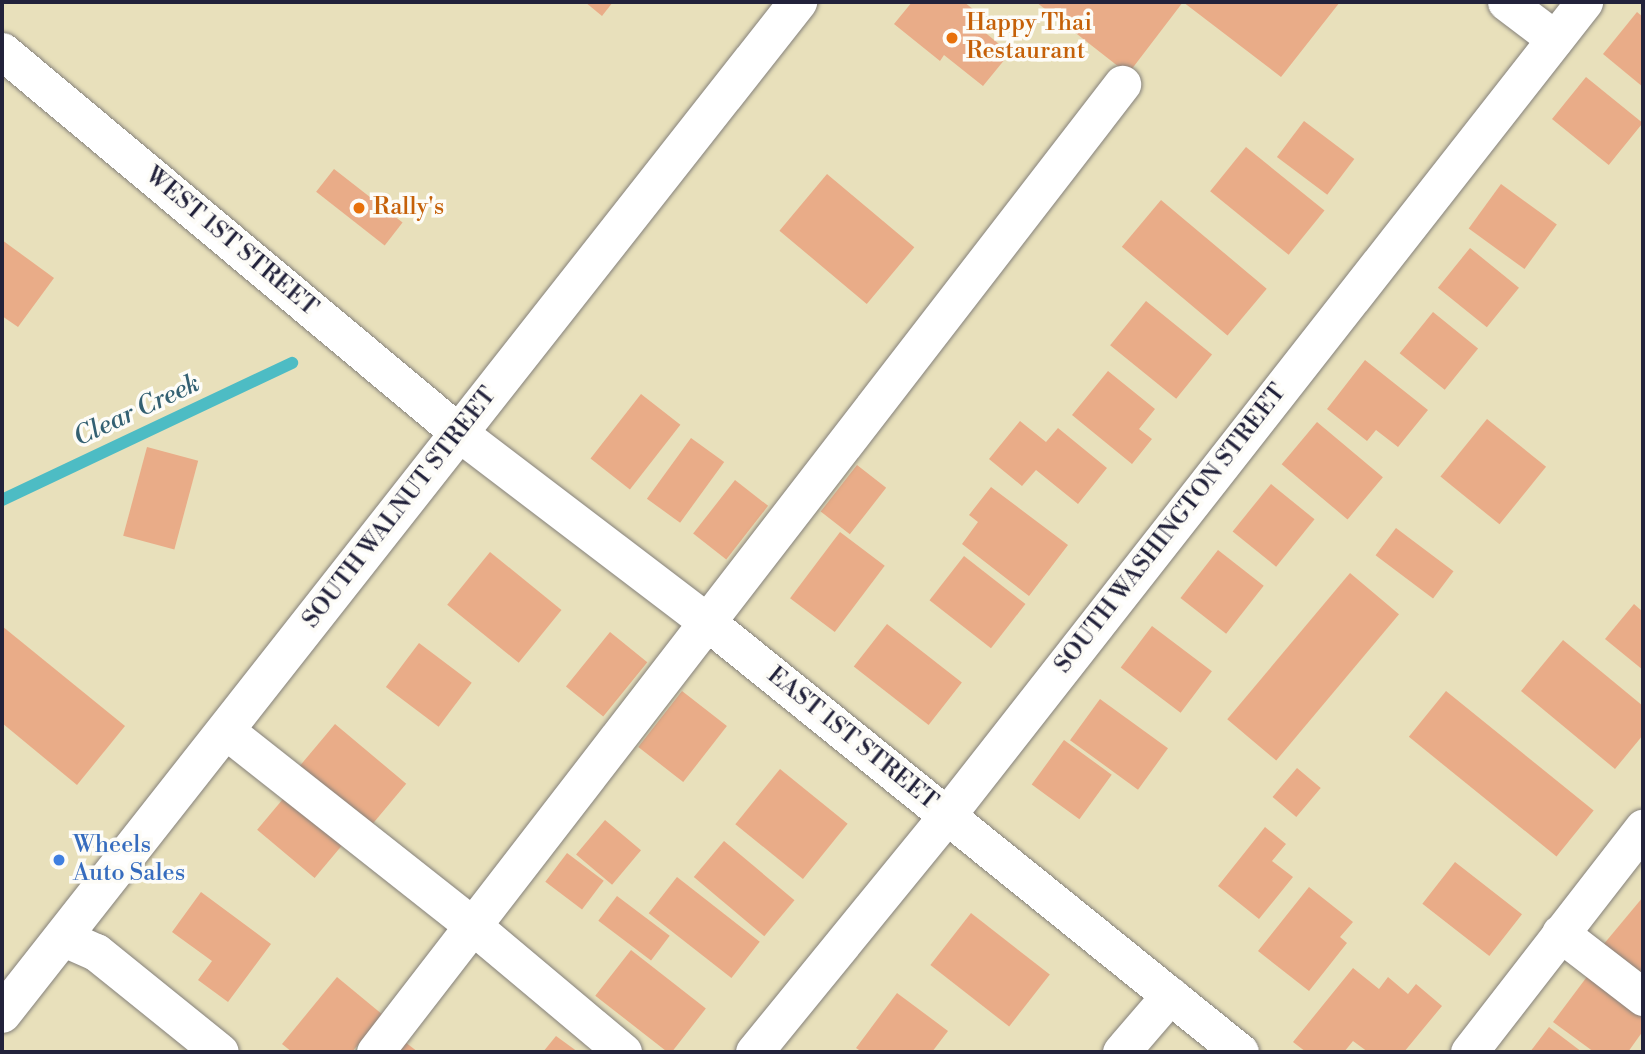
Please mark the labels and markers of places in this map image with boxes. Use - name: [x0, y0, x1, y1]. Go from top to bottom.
- place label: Happy Thai Restaurant: [966, 10, 1092, 66]
- marker: Happy Thai Restaurant: [944, 30, 960, 46]
- place label: Rally's: [373, 194, 444, 222]
- marker: Rally's: [351, 200, 367, 216]
- place label: Wheels Auto Sales: [73, 832, 185, 888]
- marker: Wheels Auto Sales: [51, 852, 67, 868]

